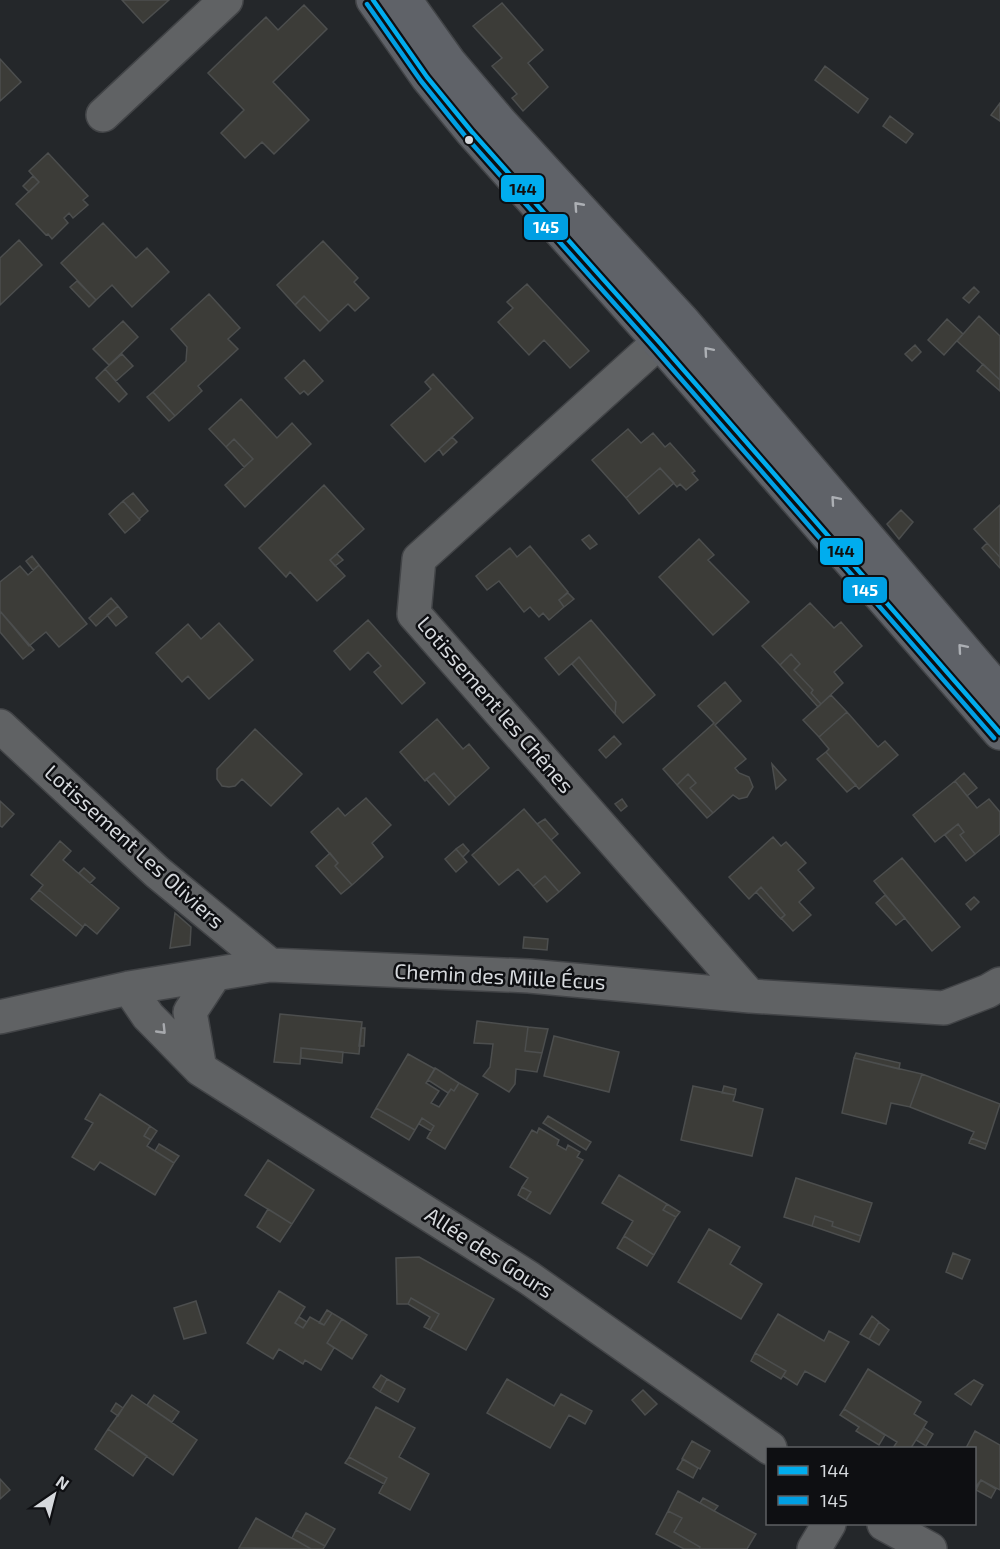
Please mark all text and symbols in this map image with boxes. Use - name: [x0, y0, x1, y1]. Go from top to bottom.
- unlabelled marker: [463, 134, 475, 146]
- line badge: 144: [500, 174, 545, 203]
- text: 144: [509, 179, 537, 198]
- one-way arrow: [574, 202, 585, 213]
- line badge: 145: [523, 213, 569, 241]
- text: 145: [533, 217, 559, 236]
- one-way arrow: [705, 347, 716, 358]
- one-way arrow: [831, 496, 842, 507]
- line badge: 144: [819, 537, 864, 566]
- text: 144: [827, 541, 855, 560]
- line badge: 145: [842, 576, 888, 604]
- text: 145: [852, 580, 878, 599]
- street label: Lotissement les Chênes: [413, 611, 580, 797]
- one-way arrow: [958, 644, 969, 655]
- street label: Lotissement Les Oliviers: [40, 759, 230, 933]
- street label: Chemin des Mille Écus: [394, 957, 606, 994]
- one-way arrow: [155, 1024, 166, 1034]
- street label: Allée des Gours: [421, 1201, 559, 1302]
- legend: [766, 1447, 976, 1525]
- text: 144: [820, 1459, 849, 1481]
- north arrow: [24, 1465, 84, 1525]
- text: N: [53, 1471, 73, 1493]
- text: 145: [820, 1489, 848, 1511]

